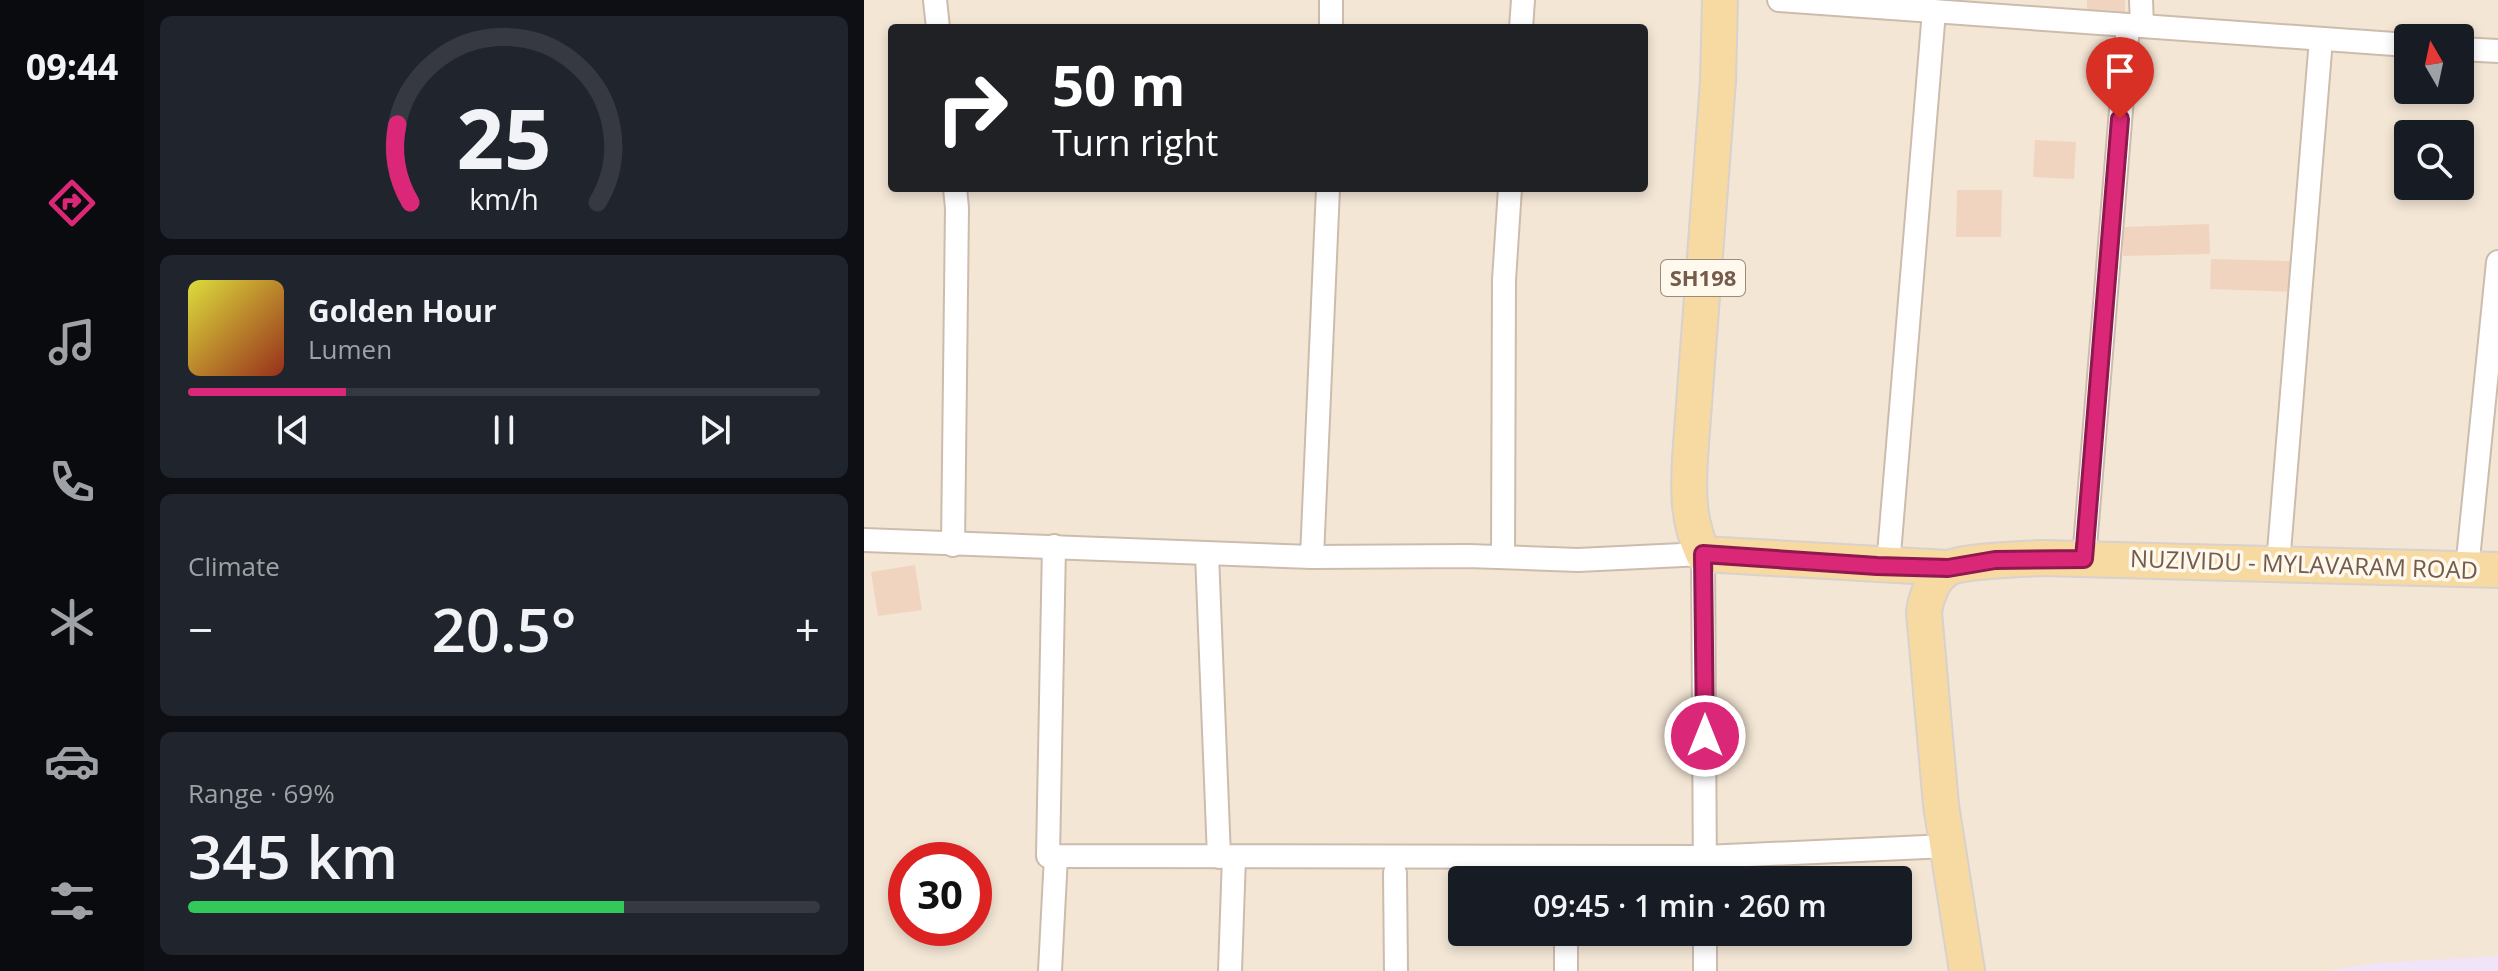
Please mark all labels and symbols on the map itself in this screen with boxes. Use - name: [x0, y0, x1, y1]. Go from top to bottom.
- north arrow: [2394, 24, 2474, 104]
- pin: [2086, 37, 2154, 119]
- road number: SH198: [1661, 260, 1745, 296]
- street label: NUZIVIDU - MYLAVARAM ROAD: [2129, 541, 2479, 586]
- position arrow: [1663, 694, 1747, 778]
- speed limit sign: 30: [888, 842, 992, 946]

